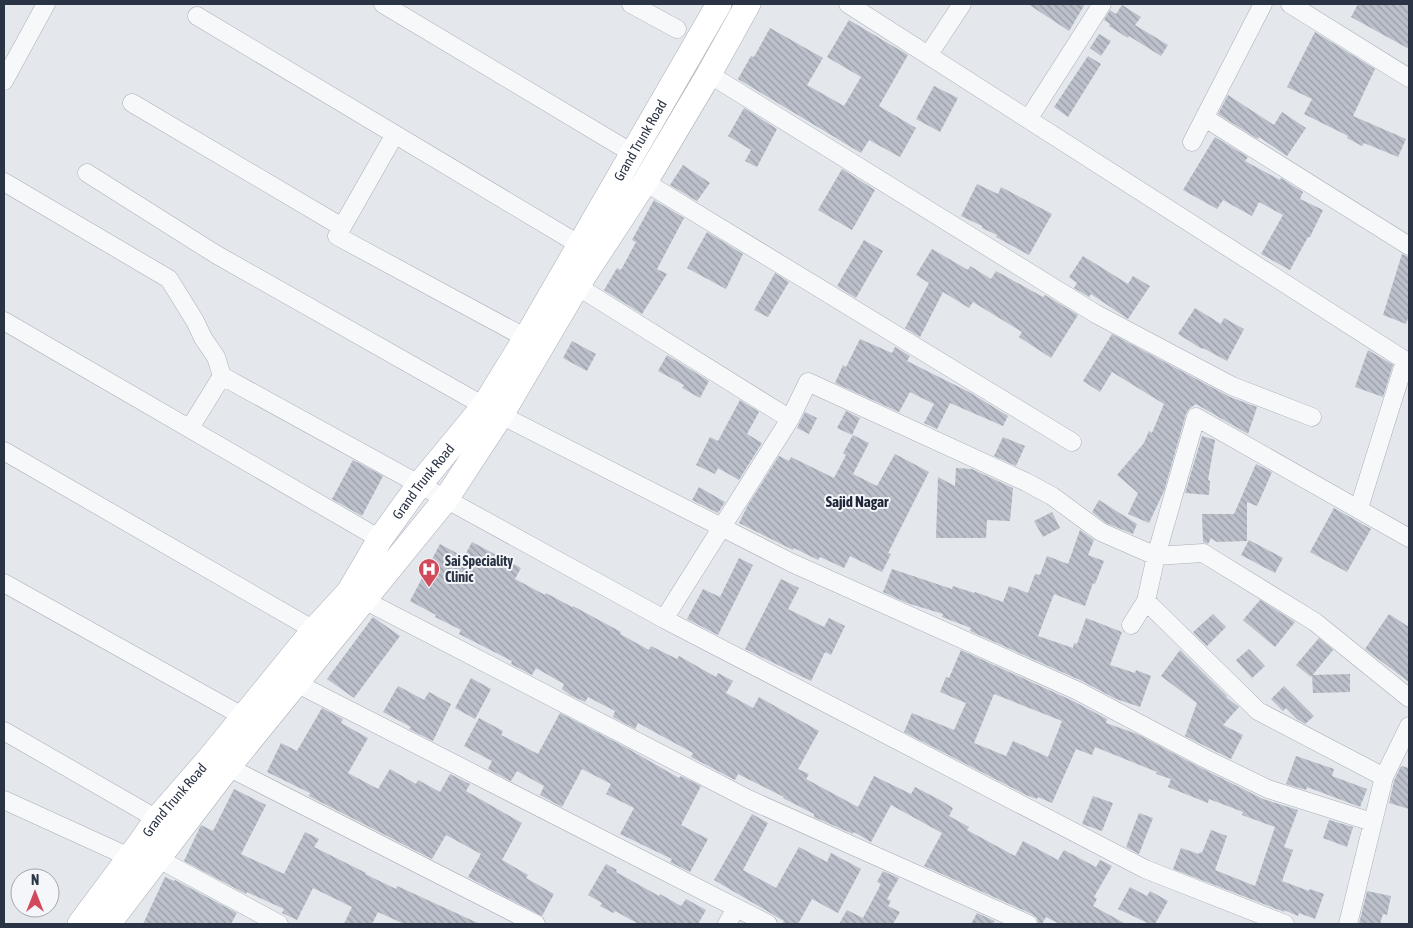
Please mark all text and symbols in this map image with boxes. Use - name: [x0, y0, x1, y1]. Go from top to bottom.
- street label: Grand Trunk Road: [610, 97, 670, 184]
- street label: Grand Trunk Road: [389, 441, 458, 522]
- district label: Sajid Nagar: [826, 493, 889, 510]
- place label: Sai Speciality Clinic: [445, 553, 513, 585]
- hospital icon: Sai Speciality Clinic: [417, 557, 441, 588]
- street label: Grand Trunk Road: [139, 760, 210, 840]
- north arrow: [10, 868, 60, 918]
- text: N: [31, 872, 39, 888]

